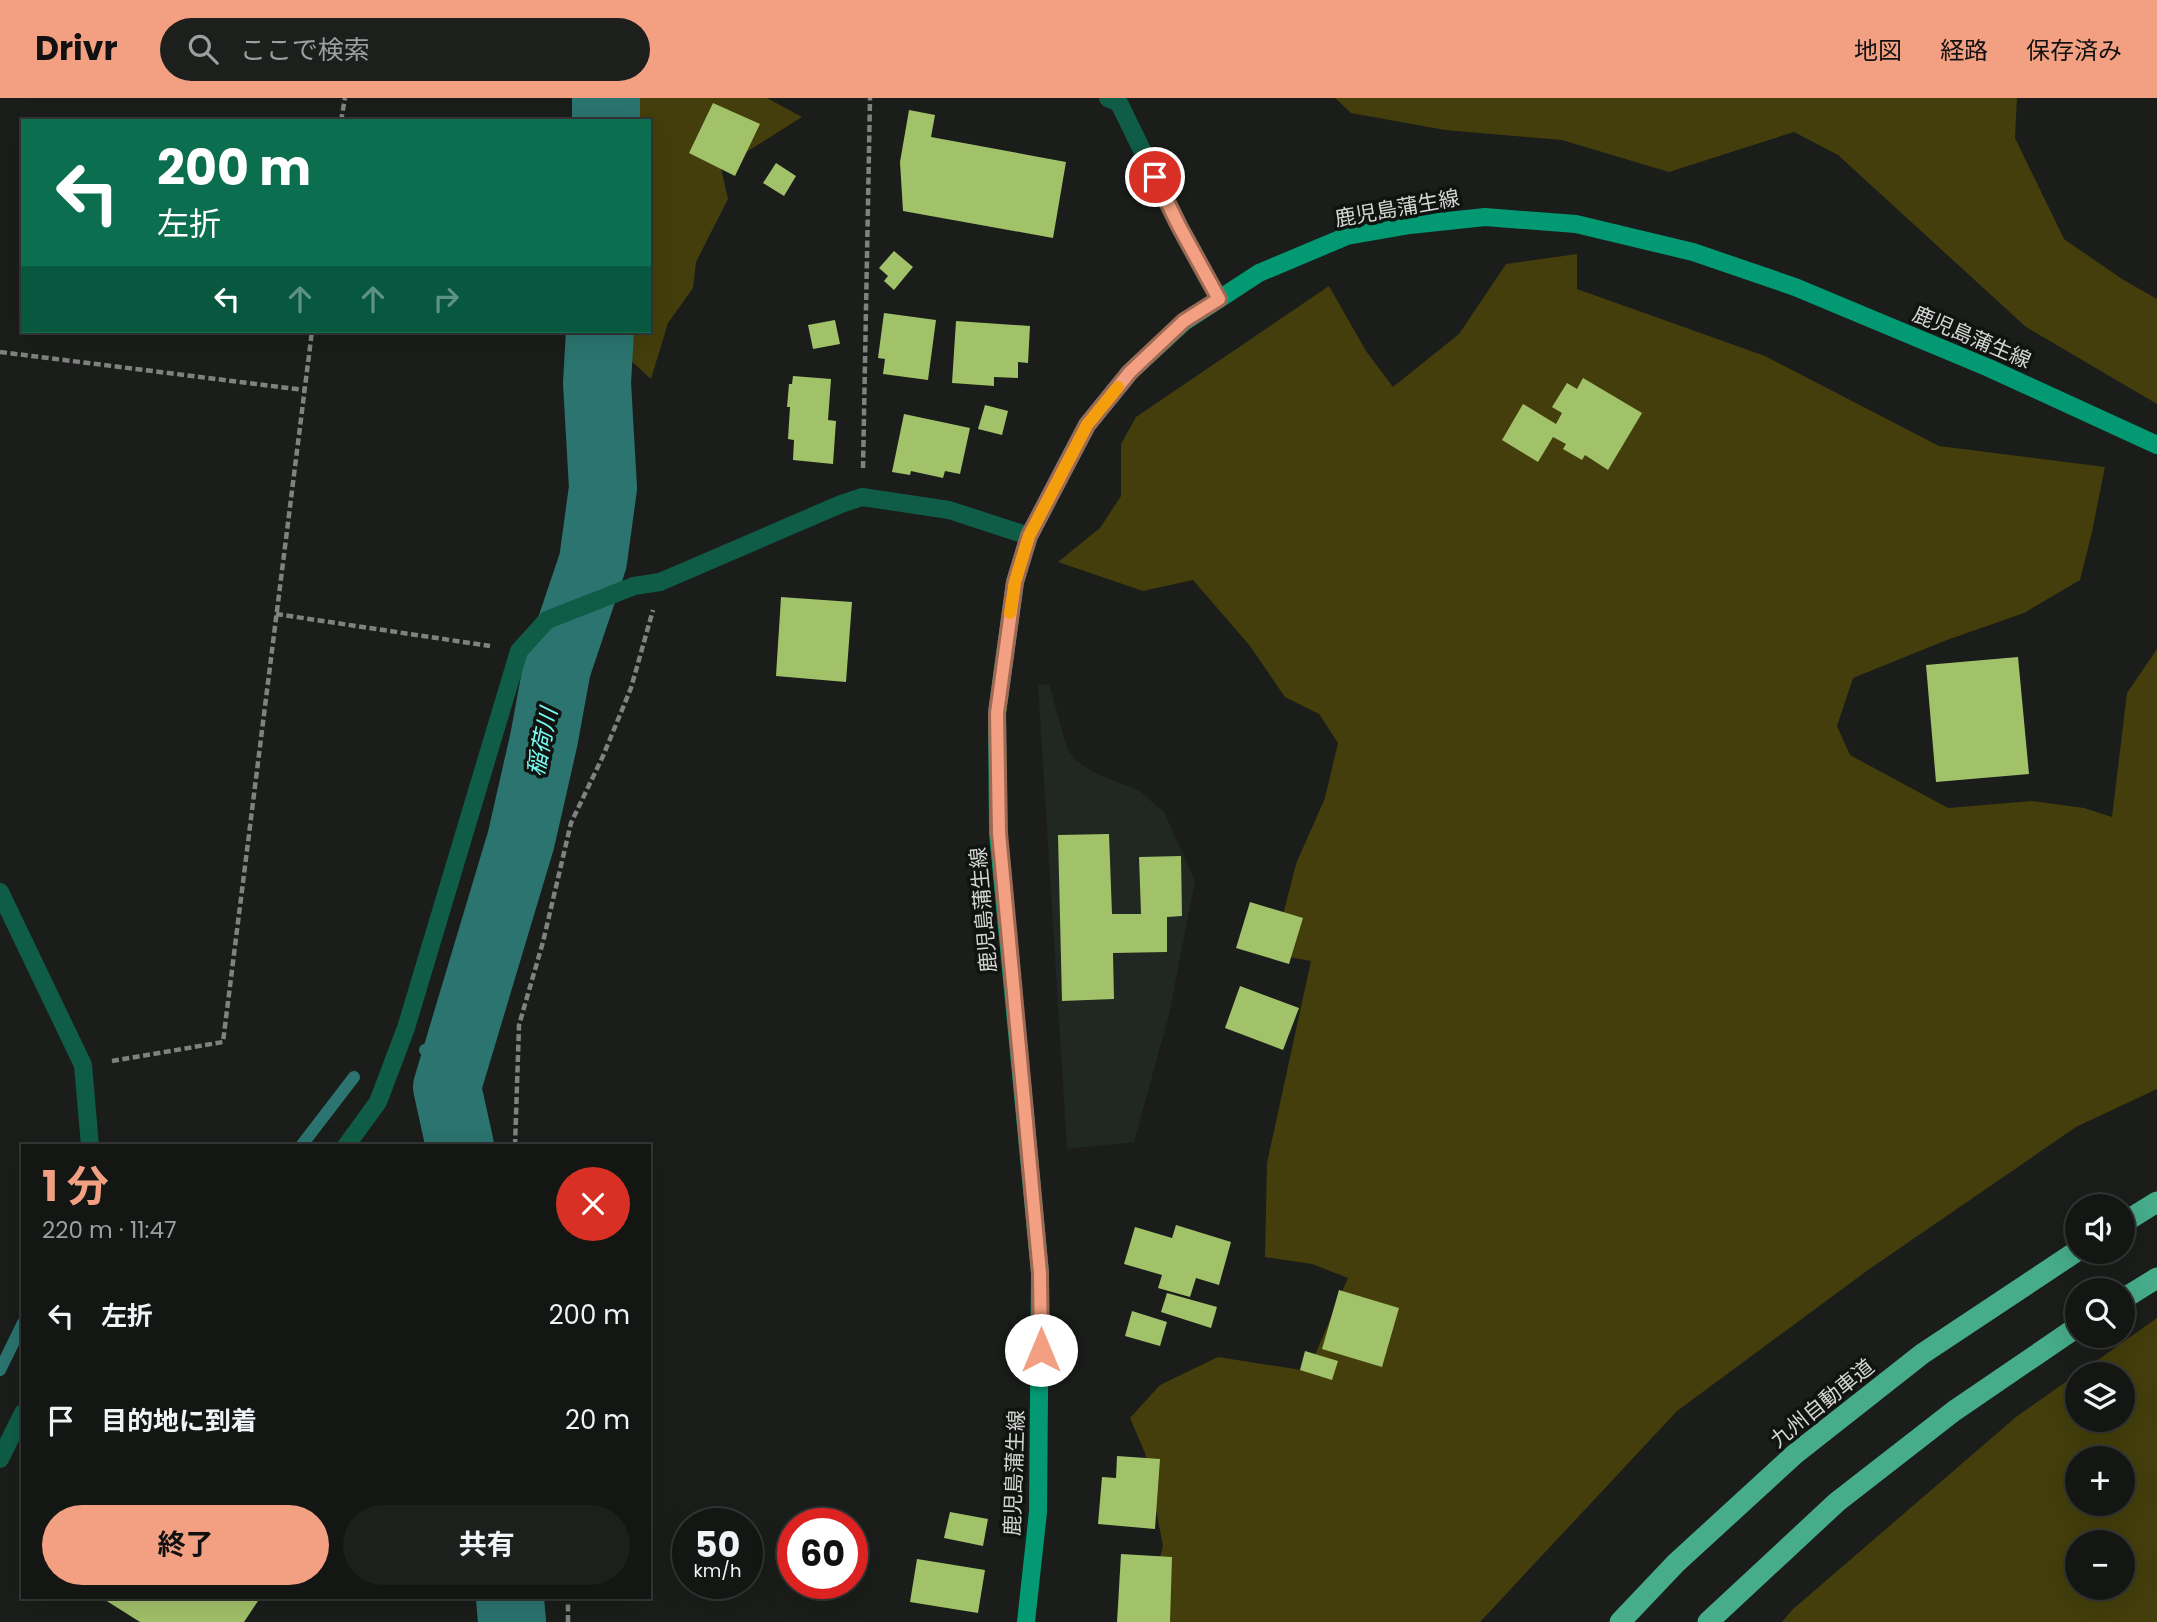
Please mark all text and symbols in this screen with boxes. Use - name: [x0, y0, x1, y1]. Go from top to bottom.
- search box: [160, 18, 650, 81]
- text: Drivr: [35, 25, 118, 72]
- icon: search: [184, 30, 222, 68]
- text: ここで検索: [240, 32, 370, 68]
- text: 地図: [1854, 34, 1902, 67]
- text: 経路: [1940, 34, 1988, 67]
- text: 保存済み: [2026, 34, 2122, 67]
- text: 200 m: [157, 134, 311, 202]
- icon: left: [42, 147, 133, 238]
- pin: [1125, 147, 1185, 207]
- icon: arrive: [1136, 158, 1174, 196]
- street label: 鹿児島蒲生線: [1332, 183, 1462, 233]
- text: 左折: [157, 201, 221, 246]
- icon: left: [208, 280, 246, 318]
- icon: ahead: [281, 280, 319, 318]
- icon: ahead: [354, 280, 392, 318]
- icon: right: [427, 280, 465, 318]
- street label: 鹿児島蒲生線: [1908, 299, 2036, 375]
- water label: 稲荷川: [519, 702, 565, 779]
- street label: 鹿児島蒲生線: [963, 846, 1003, 974]
- text: 1 分: [42, 1157, 109, 1216]
- button: close: [556, 1167, 630, 1241]
- map controls: [2065, 1194, 2135, 1600]
- button: sound: [2065, 1194, 2135, 1264]
- text: 220 m · 11:47: [42, 1214, 177, 1246]
- button: search: [2065, 1278, 2135, 1348]
- icon: left: [42, 1297, 80, 1335]
- text: 200 m: [549, 1297, 630, 1333]
- text: 左折: [101, 1298, 153, 1334]
- position arrow: [1004, 1313, 1078, 1387]
- street label: 九州自動車道: [1764, 1352, 1880, 1454]
- button: layers: [2065, 1362, 2135, 1432]
- icon: arrive: [42, 1402, 80, 1440]
- text: 20 m: [565, 1402, 630, 1438]
- text: 目的地に到着: [101, 1403, 257, 1439]
- street label: 鹿児島蒲生線: [997, 1410, 1031, 1536]
- button: +: [2065, 1446, 2135, 1516]
- button: 終了: [42, 1505, 329, 1585]
- button: 共有: [343, 1505, 630, 1585]
- speed limit sign: 60: [777, 1508, 868, 1599]
- text: 50: [695, 1520, 740, 1569]
- button: −: [2065, 1530, 2135, 1600]
- text: km/h: [694, 1558, 741, 1583]

